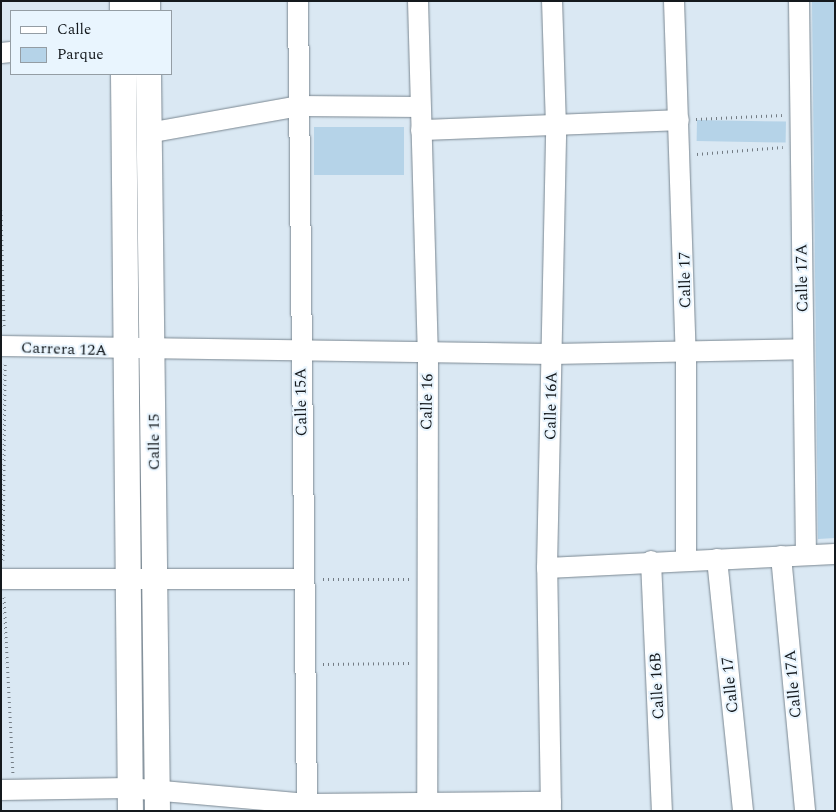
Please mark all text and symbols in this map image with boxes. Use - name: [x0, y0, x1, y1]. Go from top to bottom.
- legend: [10, 10, 172, 75]
- text: Calle: [57, 18, 91, 41]
- text: Parque: [57, 43, 104, 66]
- street label: Calle 17A: [792, 244, 812, 312]
- street label: Calle 17: [675, 252, 695, 308]
- street label: Carrera 12A: [21, 338, 107, 360]
- street label: Calle 15A: [291, 368, 311, 436]
- street label: Calle 16A: [541, 372, 561, 440]
- street label: Calle 16: [417, 374, 437, 430]
- street label: Calle 15: [144, 414, 164, 470]
- street label: Calle 17A: [780, 649, 806, 719]
- street label: Calle 16B: [646, 652, 668, 720]
- street label: Calle 17: [717, 656, 743, 714]

